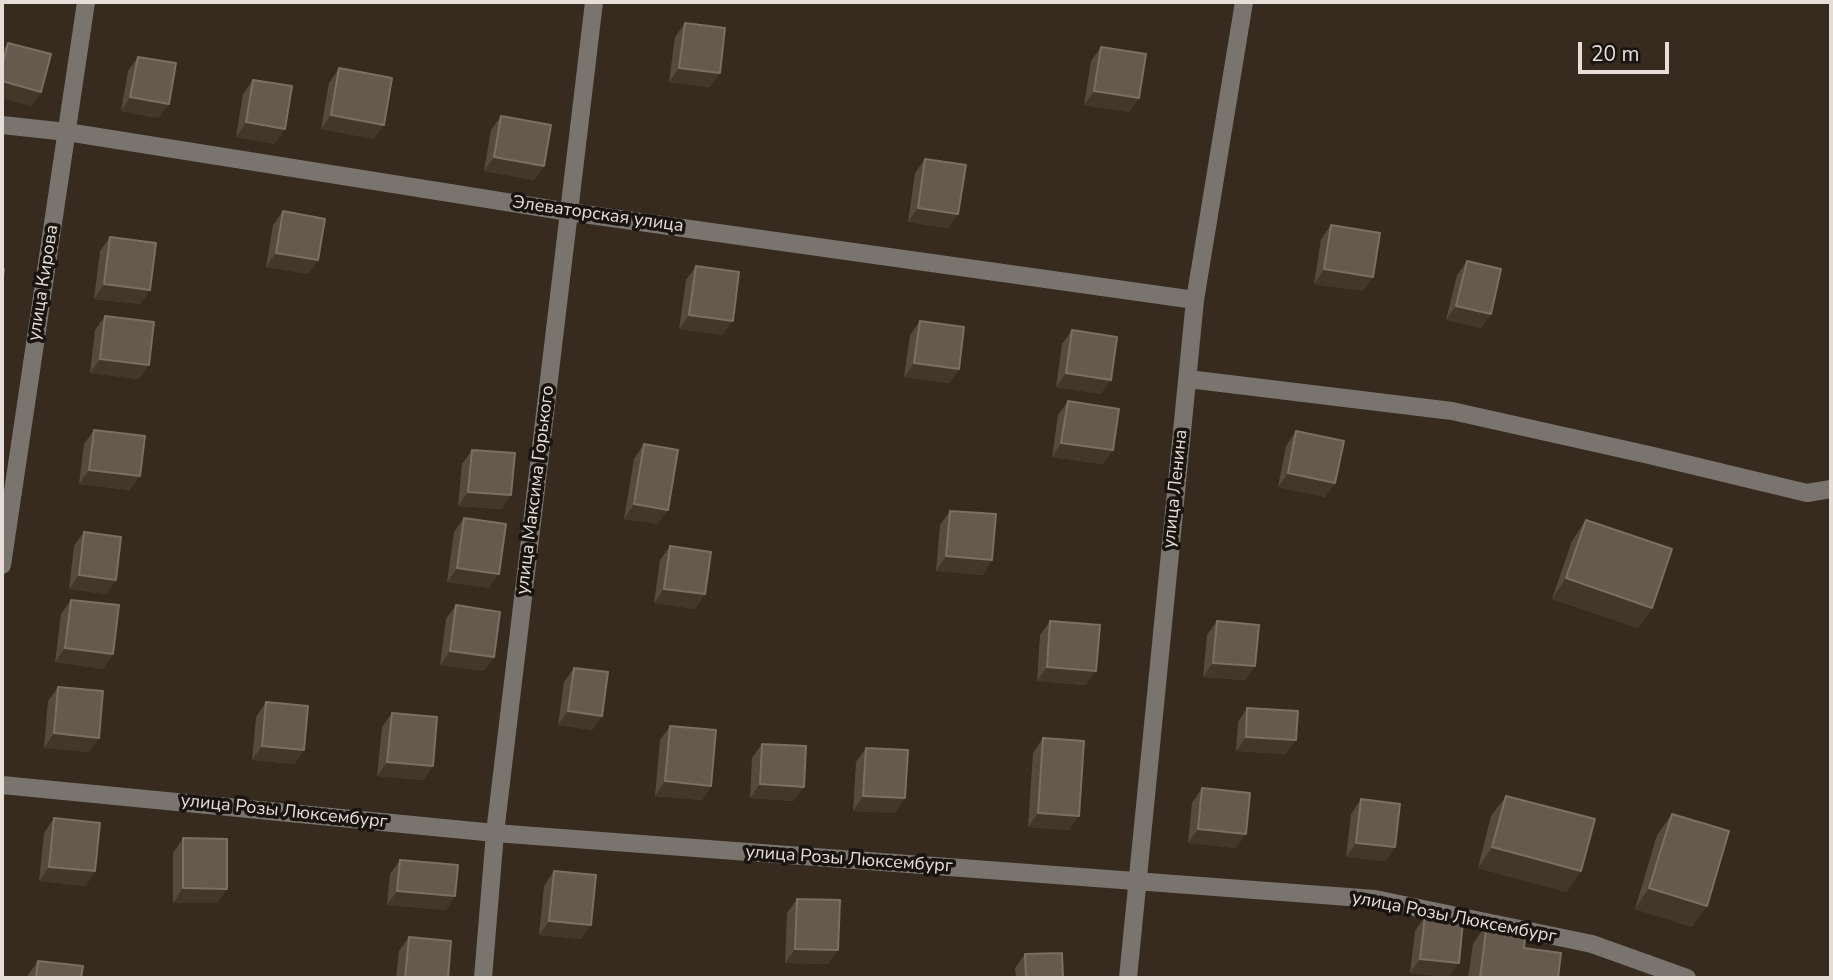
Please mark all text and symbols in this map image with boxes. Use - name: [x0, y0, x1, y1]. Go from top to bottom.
- scale bar: [1581, 28, 1672, 72]
- text: 20 m: [1591, 40, 1640, 68]
- street label: Элеваторская улица: [511, 192, 685, 238]
- street label: улица Кирова: [24, 223, 64, 343]
- street label: улица Максима Горького: [512, 384, 560, 596]
- street label: улица Ленина: [1159, 429, 1193, 549]
- street label: улица Розы Люксембург: [180, 790, 388, 834]
- street label: улица Розы Люксембург: [745, 842, 953, 878]
- street label: улица Розы Люксембург: [1350, 888, 1558, 948]

